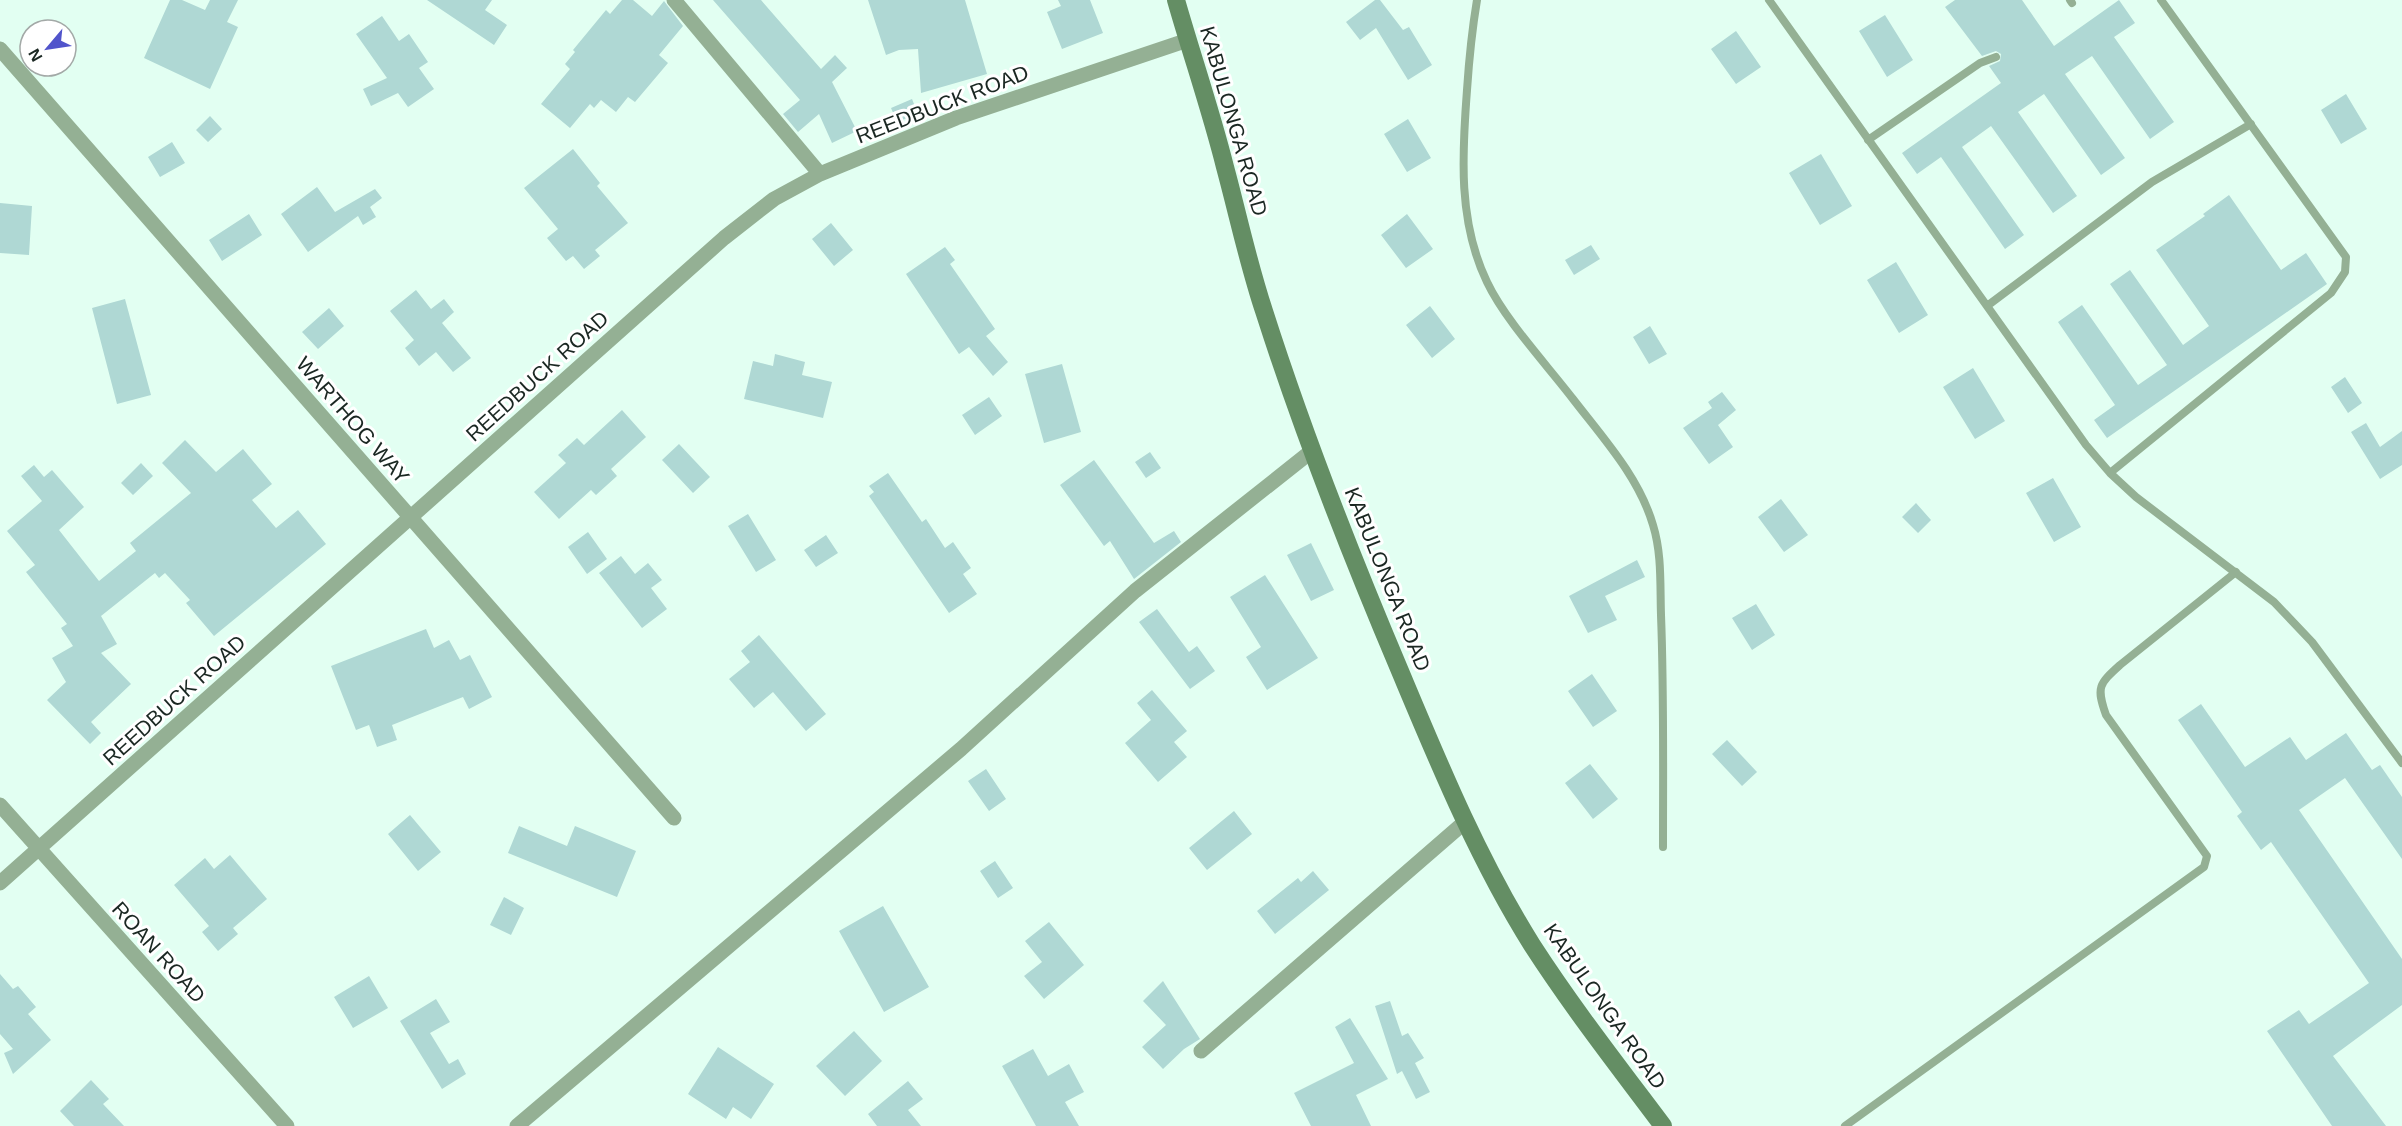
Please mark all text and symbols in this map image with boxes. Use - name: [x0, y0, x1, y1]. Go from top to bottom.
- north arrow: [18, 18, 78, 78]
- street label: KABULONGA ROAD: [1196, 24, 1272, 218]
- text: N: [25, 46, 46, 64]
- street label: REEDBUCK ROAD: [852, 60, 1032, 148]
- street label: REEDBUCK ROAD: [461, 306, 613, 446]
- street label: WARTHOG WAY: [292, 352, 414, 488]
- street label: KABULONGA ROAD: [1341, 484, 1435, 674]
- street label: REEDBUCK ROAD: [98, 630, 250, 770]
- street label: ROAN ROAD: [108, 897, 210, 1007]
- street label: KABULONGA ROAD: [1539, 919, 1671, 1093]

